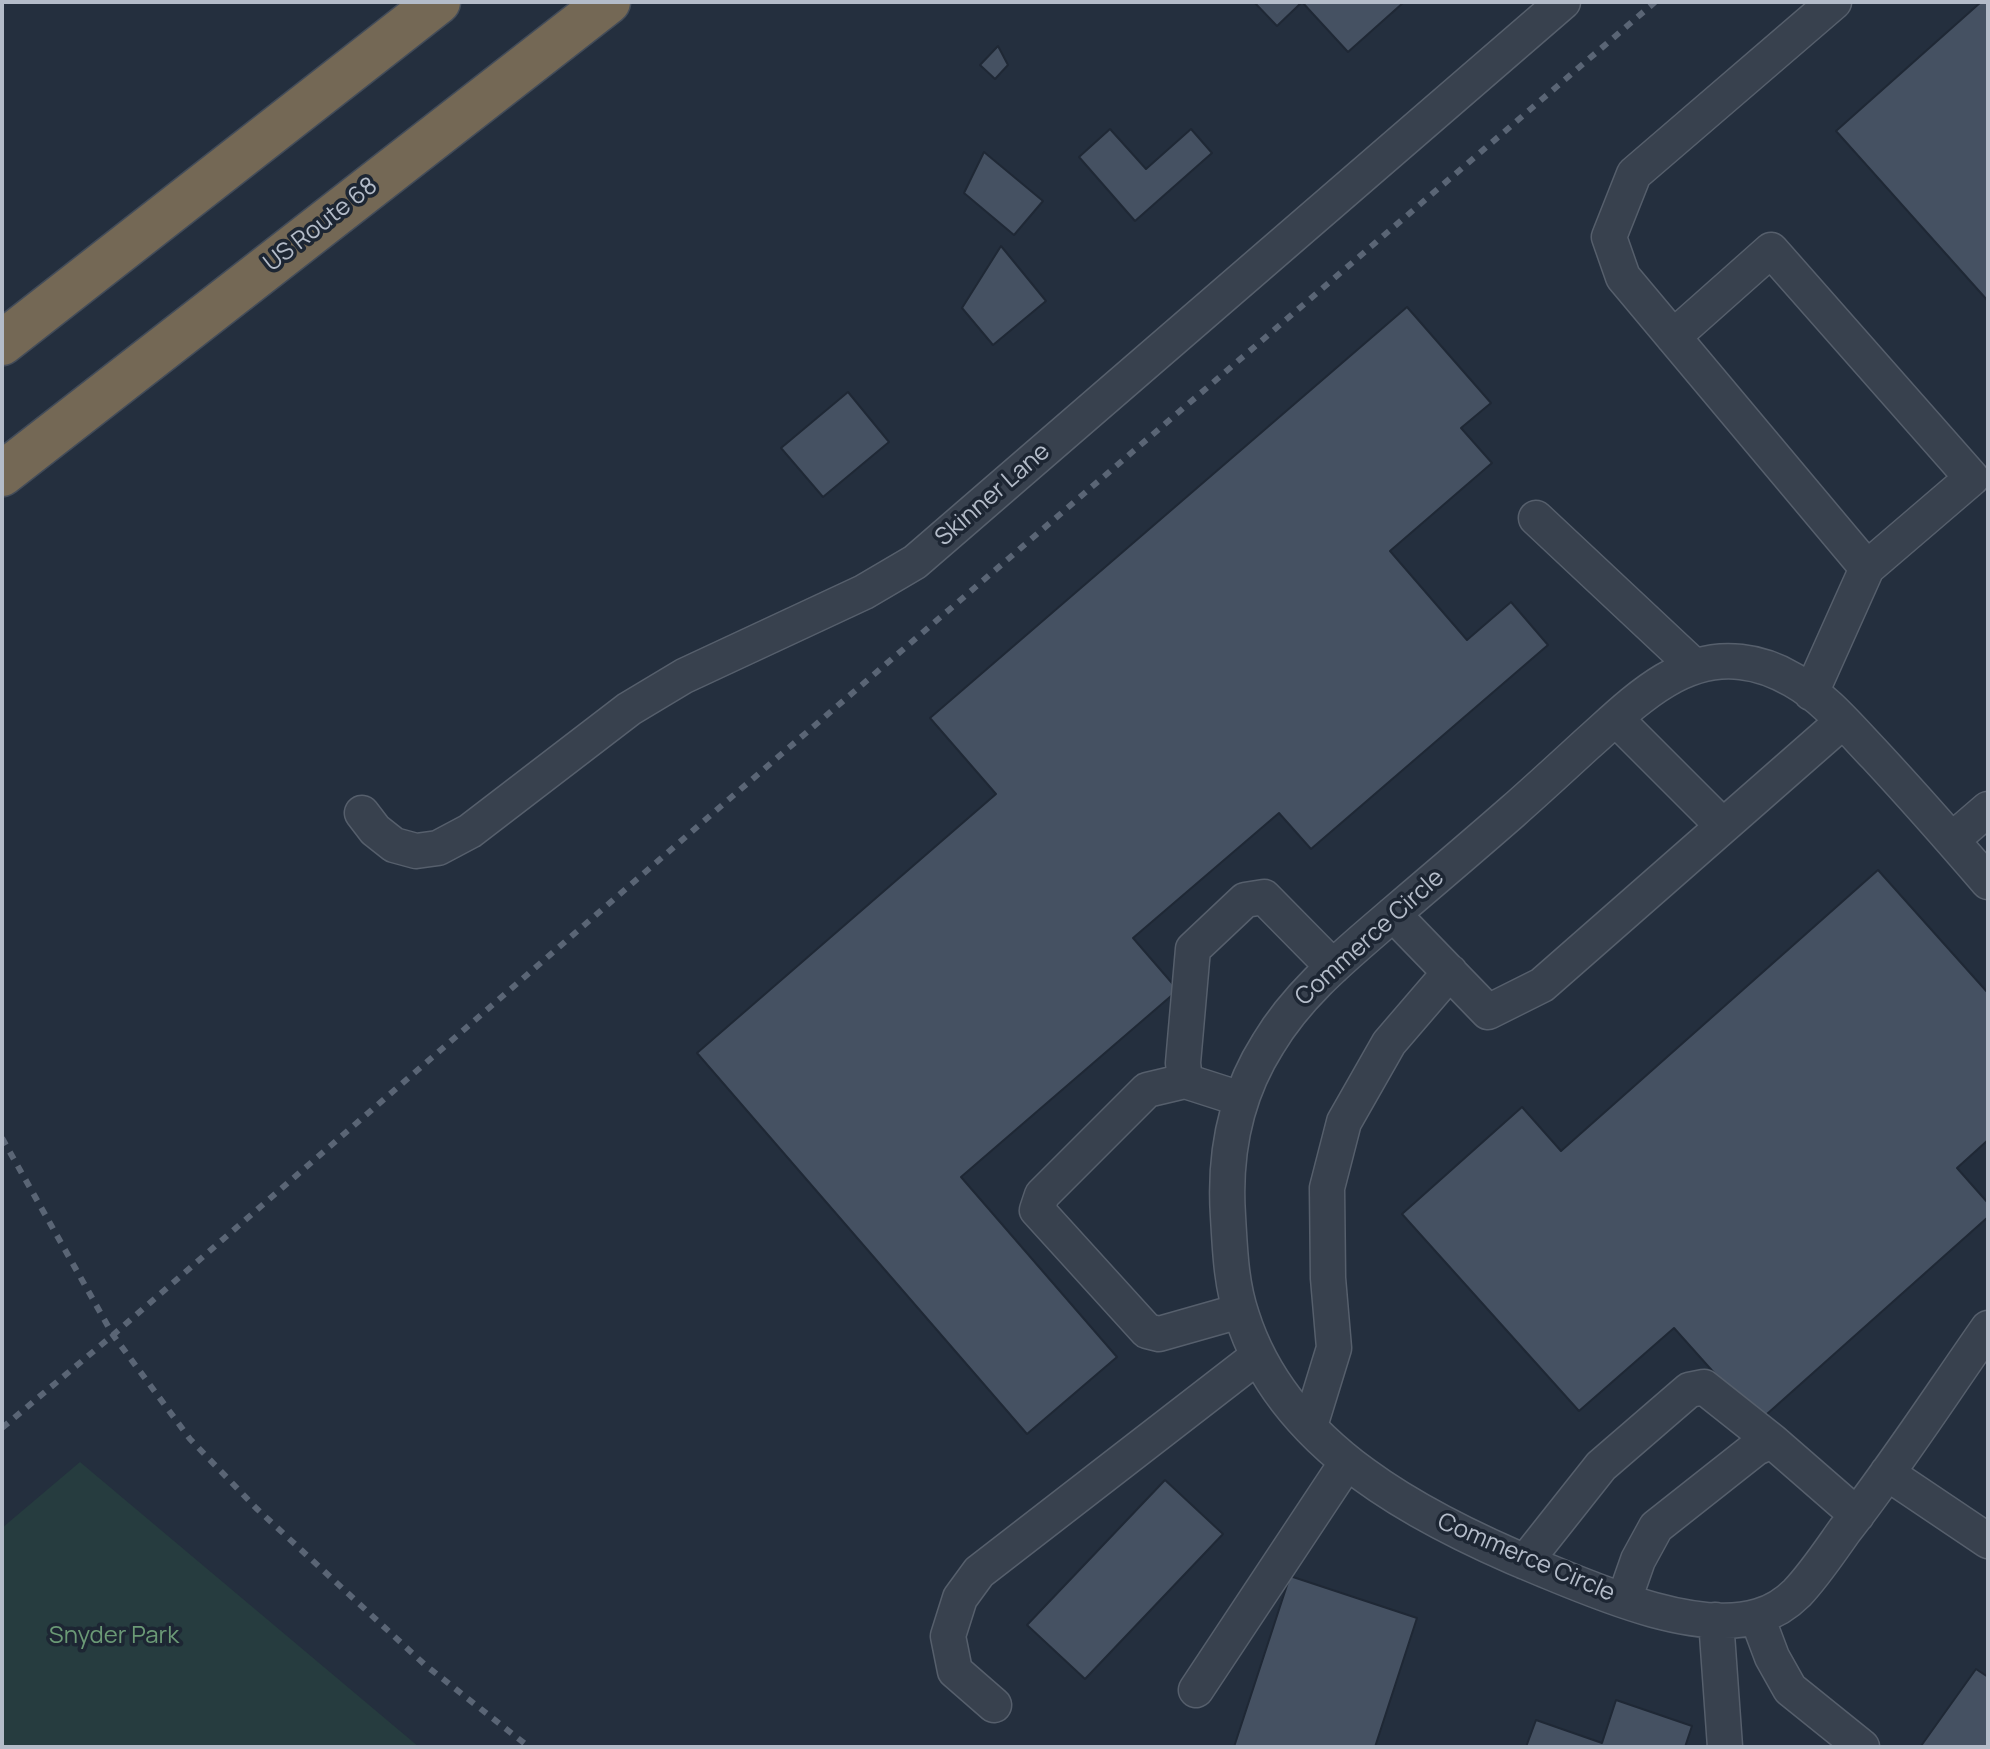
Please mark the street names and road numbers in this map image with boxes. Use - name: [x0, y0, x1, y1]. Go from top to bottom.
- street label: US Route 68: [259, 172, 383, 278]
- street label: Skinner Lane: [930, 438, 1056, 552]
- street label: Commerce Circle: [1290, 864, 1450, 1012]
- street label: Commerce Circle: [1433, 1508, 1619, 1608]

